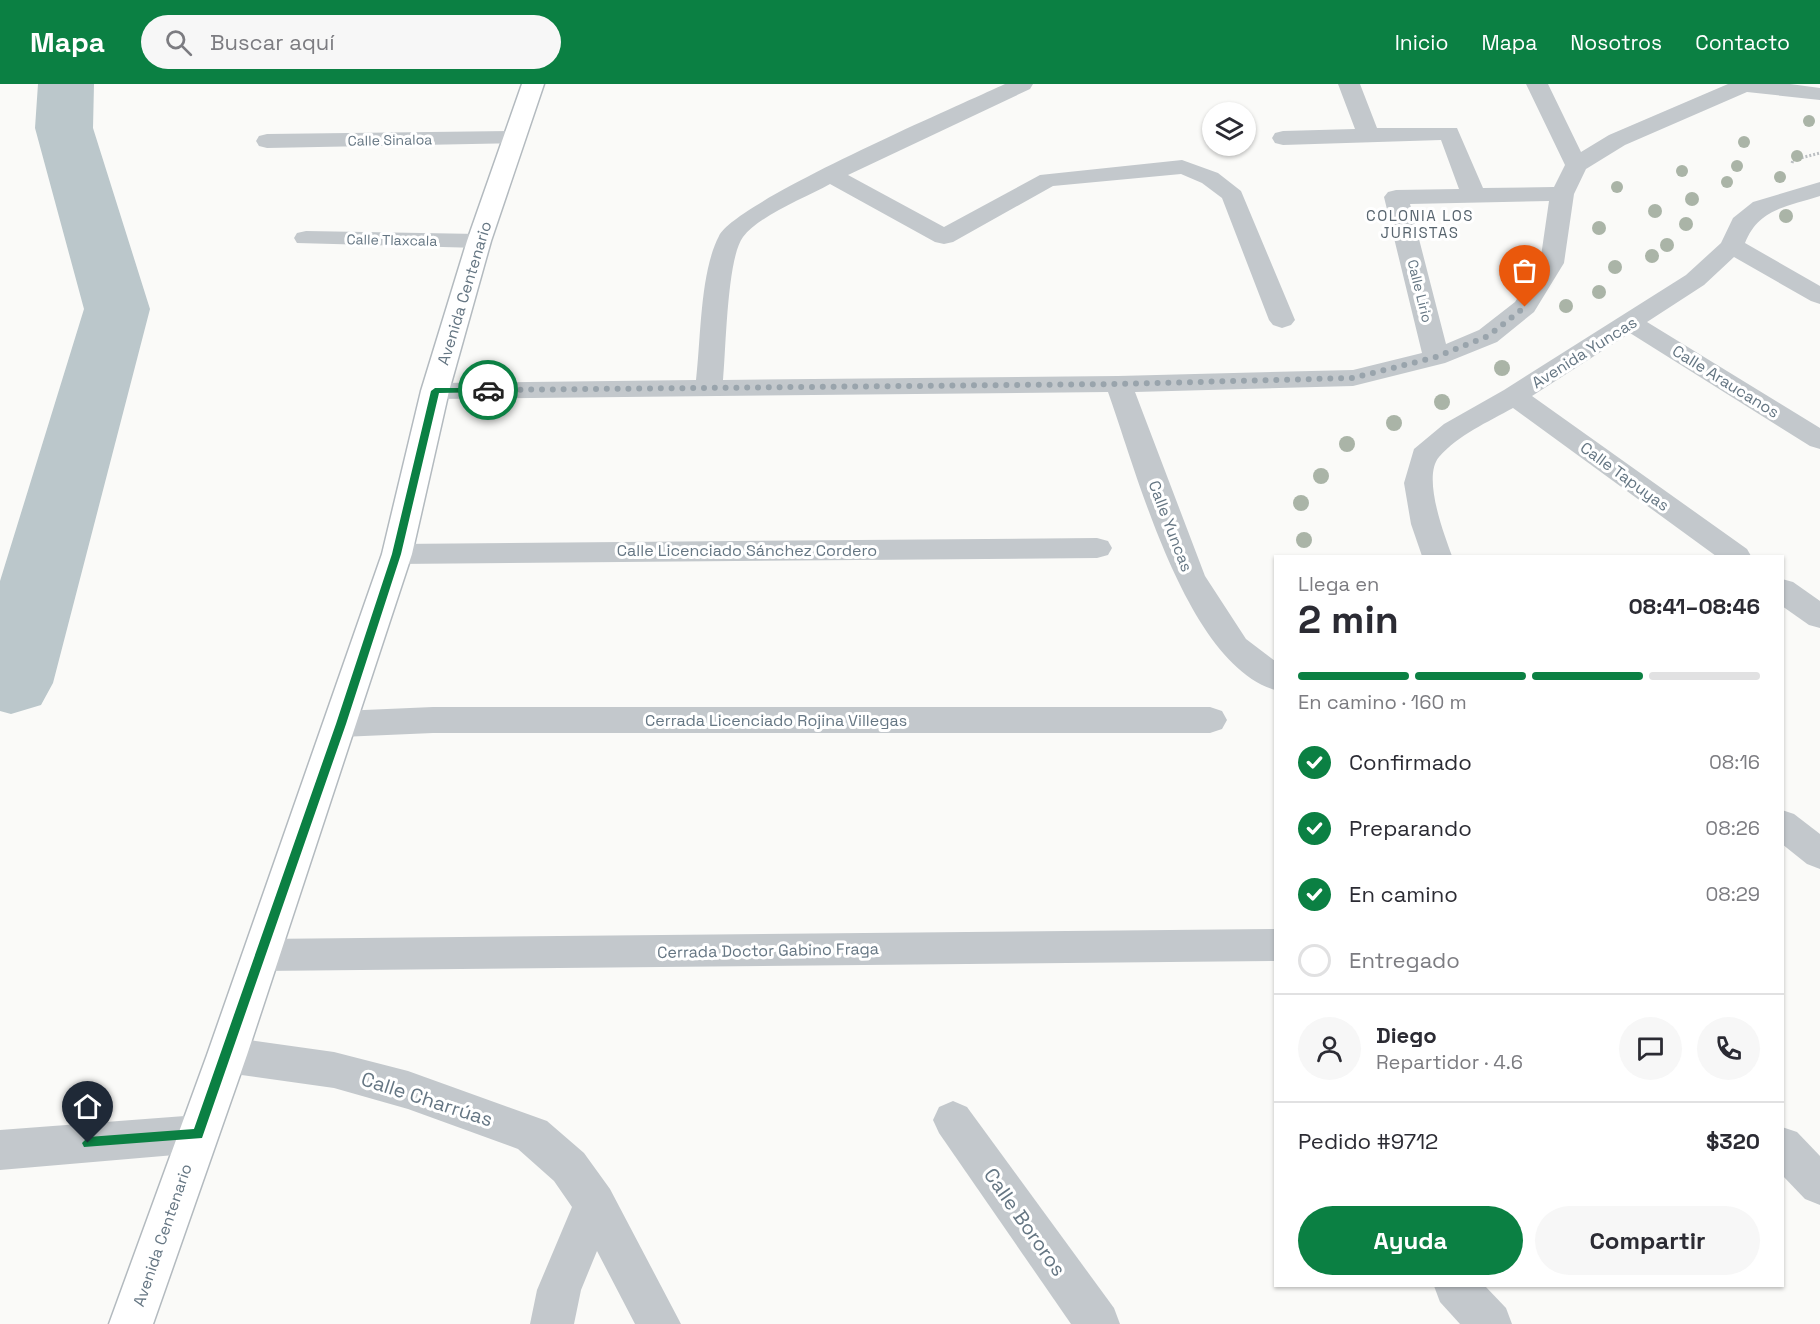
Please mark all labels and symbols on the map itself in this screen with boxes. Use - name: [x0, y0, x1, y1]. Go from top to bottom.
- street label: Calle Sinaloa: [348, 130, 432, 150]
- district label: COLONIA LOS JURISTAS: [1366, 206, 1474, 242]
- street label: Avenida Centenario: [433, 219, 496, 368]
- street label: Calle Tlaxcala: [346, 230, 438, 250]
- pin: [1499, 245, 1550, 307]
- street label: Calle Lirio: [1403, 258, 1437, 324]
- street label: Avenida Yuncas: [1528, 312, 1641, 393]
- street label: Calle Araucanos: [1668, 340, 1783, 423]
- courier: [458, 360, 518, 420]
- street label: Calle Tapuyas: [1576, 437, 1673, 516]
- street label: Calle Yuncas: [1144, 478, 1198, 575]
- street label: Calle Licenciado Sánchez Cordero: [617, 540, 877, 561]
- street label: Cerrada Licenciado Rojina Villegas: [645, 710, 907, 731]
- street label: Cerrada Doctor Gabino Fraga: [657, 938, 879, 963]
- street label: Calle Charrúas: [358, 1065, 496, 1133]
- pin: [62, 1081, 113, 1143]
- street label: Avenida Centenario: [128, 1161, 197, 1309]
- street label: Calle Bororos: [978, 1163, 1072, 1281]

